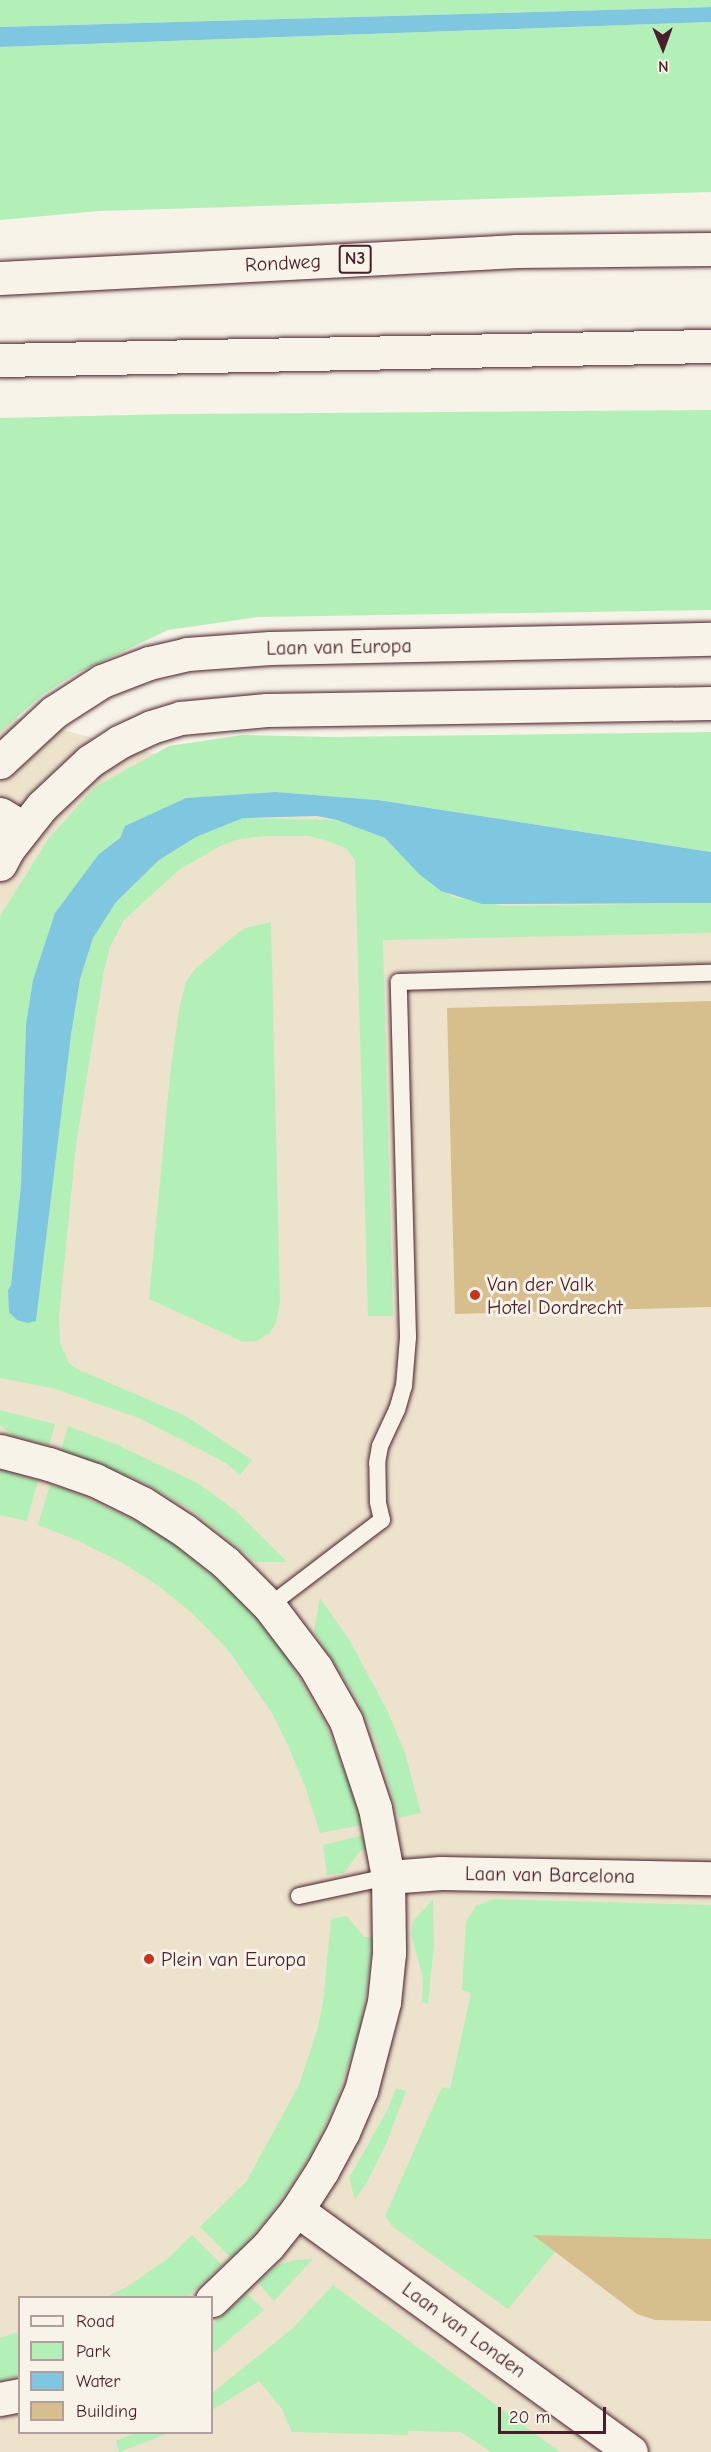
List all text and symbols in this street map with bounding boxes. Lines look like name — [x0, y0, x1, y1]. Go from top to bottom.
north arrow — [633, 18, 693, 78]
text: N — [658, 57, 669, 75]
road number: N3 — [338, 244, 372, 274]
street label: Rondweg — [244, 249, 322, 277]
street label: Laan van Europa — [266, 634, 412, 660]
place label: Van der Valk Hotel Dordrecht — [487, 1272, 623, 1319]
marker: Van der Valk Hotel Dordrecht — [468, 1288, 482, 1302]
street label: Laan van Barcelona — [465, 1862, 635, 1888]
place label: Plein van Europa — [161, 1947, 306, 1971]
marker: Plein van Europa — [142, 1952, 156, 1966]
street label: Laan van Londen — [397, 2277, 531, 2383]
legend — [18, 2296, 213, 2434]
text: Road — [76, 2311, 115, 2332]
text: Park — [76, 2341, 110, 2362]
text: Water — [76, 2371, 120, 2392]
scale bar — [501, 2395, 609, 2433]
text: Building — [76, 2401, 138, 2422]
text: 20 m — [509, 2407, 550, 2428]

